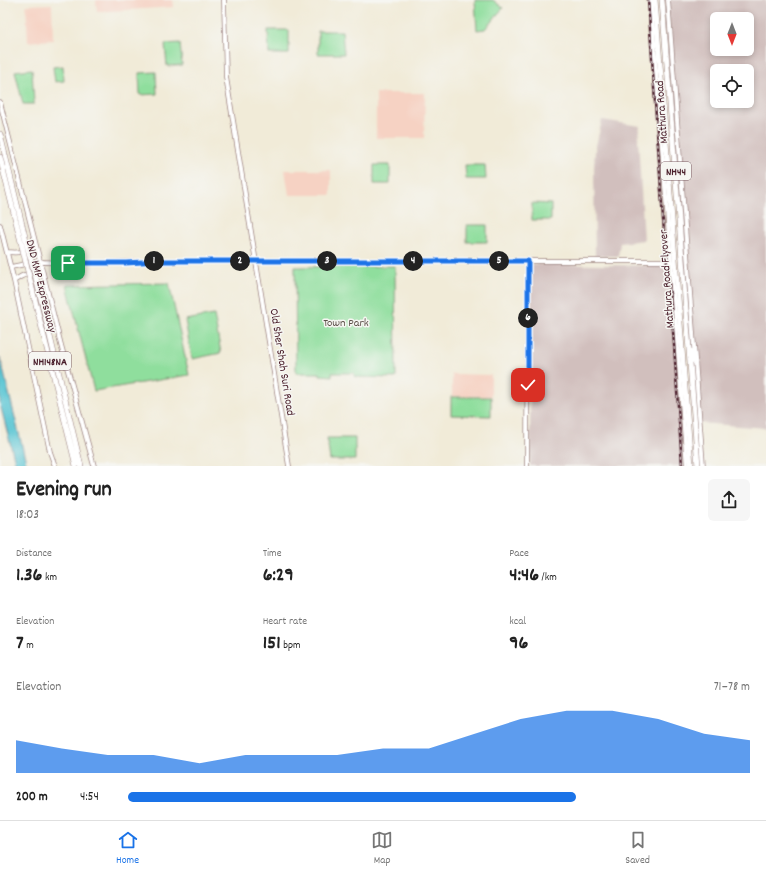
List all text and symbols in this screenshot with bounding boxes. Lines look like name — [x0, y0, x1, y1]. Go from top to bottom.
north arrow — [710, 12, 754, 56]
map controls — [710, 12, 754, 108]
button: locate — [710, 64, 754, 108]
street label: Mathura Road — [652, 80, 673, 144]
road number: NH44 — [661, 162, 691, 180]
street label: Mathura Road Flyover — [656, 228, 679, 329]
street label: DND KMP Expressway — [21, 238, 61, 336]
pin — [51, 246, 85, 280]
pin: 1 — [144, 251, 164, 271]
pin: 2 — [230, 251, 250, 271]
pin: 3 — [317, 251, 337, 271]
pin: 4 — [403, 251, 423, 271]
pin: 5 — [489, 251, 509, 271]
icon: arrive — [57, 252, 79, 274]
text: 1 — [153, 253, 155, 269]
text: 2 — [238, 253, 242, 269]
text: 3 — [325, 253, 329, 269]
text: 4 — [411, 253, 415, 269]
text: 5 — [496, 253, 502, 269]
street label: Old Sher Shah Suri Road — [265, 307, 298, 417]
pin: 6 — [518, 308, 538, 328]
text: 6 — [525, 310, 531, 326]
park label: Town Park — [323, 315, 369, 332]
road number: NH148NA — [29, 352, 71, 370]
pin — [511, 368, 545, 402]
icon: check — [517, 374, 539, 396]
text: Evening run — [16, 475, 112, 506]
button: share — [708, 479, 750, 521]
text: 18:03 — [16, 506, 39, 525]
text: Distance — [16, 546, 52, 562]
text: Time — [263, 546, 281, 562]
text: Pace — [509, 546, 529, 562]
text: 1.36 — [16, 562, 42, 590]
text: 6:29 — [263, 562, 294, 590]
text: 4:46 — [509, 562, 539, 590]
text: km — [42, 570, 57, 586]
text: /km — [539, 570, 557, 586]
text: Elevation — [16, 614, 54, 630]
text: Heart rate — [263, 614, 307, 630]
text: kcal — [509, 614, 526, 630]
text: 7 — [16, 630, 24, 658]
text: 151 — [263, 630, 281, 658]
text: 96 — [509, 630, 528, 658]
text: m — [24, 638, 34, 654]
text: bpm — [281, 638, 301, 654]
text: Elevation — [16, 678, 61, 697]
text: 71–78 m — [714, 678, 750, 697]
text: 200 m — [16, 788, 48, 807]
text: 4:54 — [80, 788, 99, 807]
tab: Home — [116, 829, 139, 869]
tab: Map — [371, 829, 393, 869]
tab: Saved — [625, 829, 650, 869]

